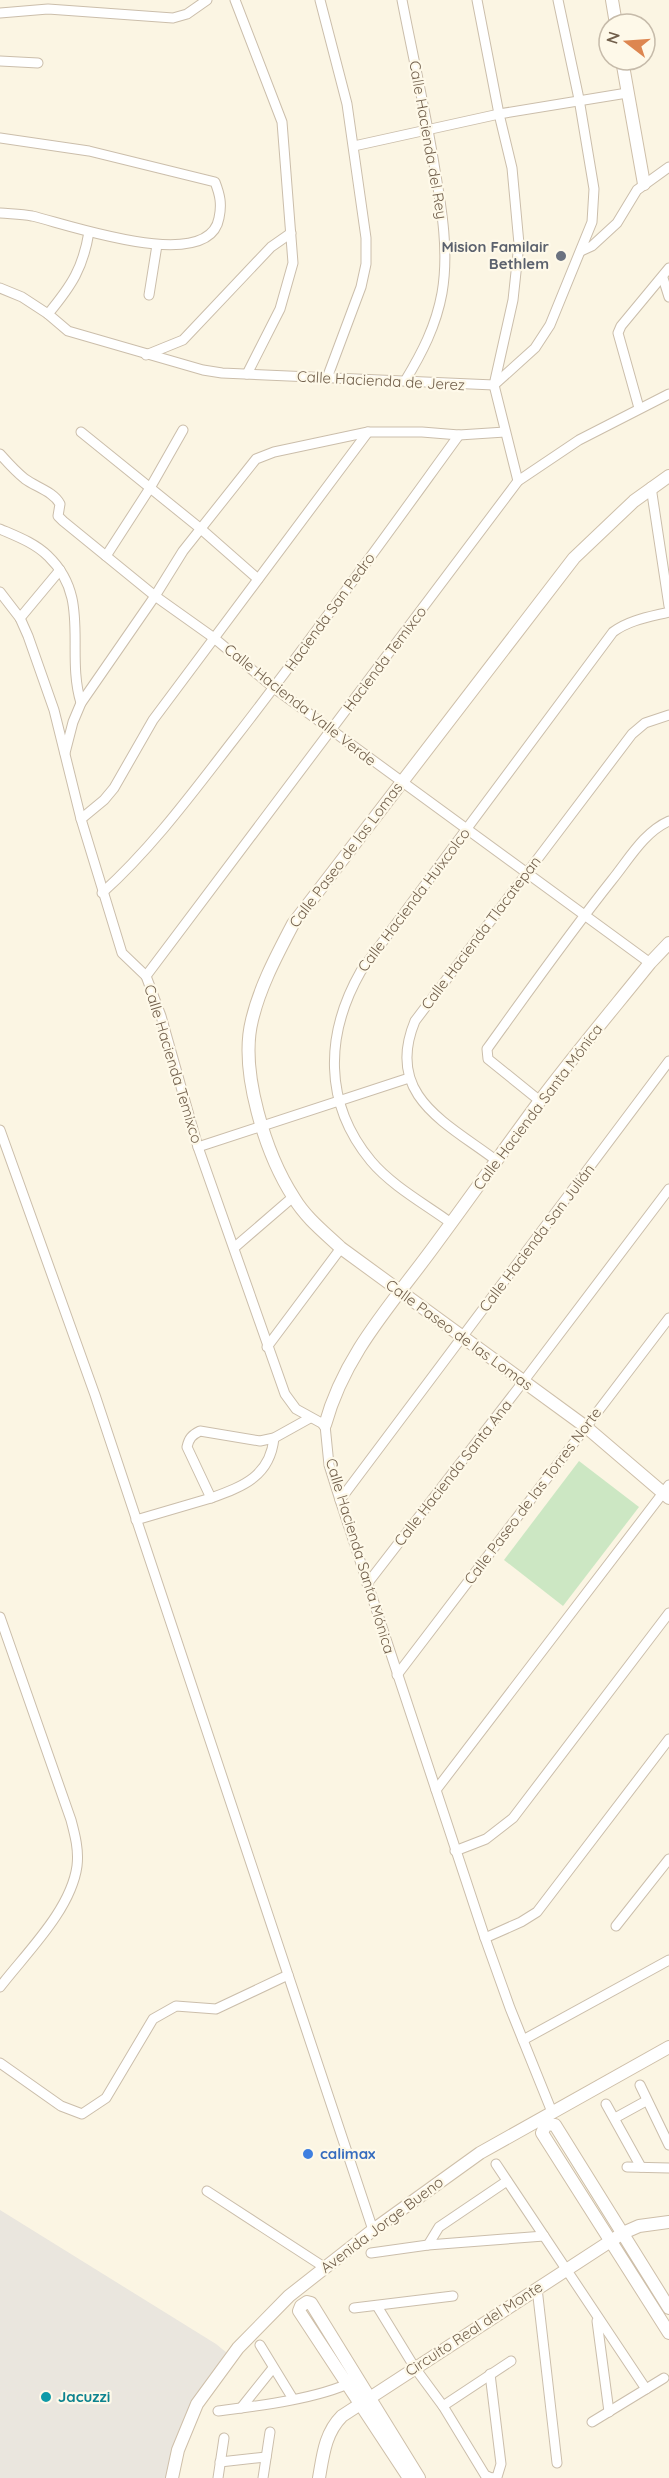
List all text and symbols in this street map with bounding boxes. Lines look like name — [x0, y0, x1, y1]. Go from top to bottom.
north arrow — [597, 12, 657, 72]
text: N — [601, 29, 624, 46]
street label: Calle Hacienda del Rey — [405, 59, 452, 221]
place label: Mision Familair Bethlem — [441, 237, 549, 273]
marker: Mision Familair Bethlem — [554, 249, 568, 263]
street label: Calle Hacienda de Jerez — [296, 367, 466, 394]
street label: Hacienda San Pedro — [280, 549, 379, 675]
street label: Hacienda Temixco — [339, 602, 430, 715]
street label: Calle Hacienda Valle Verde — [220, 639, 380, 770]
street label: Calle Paseo de las Lomas — [285, 778, 406, 931]
street label: Calle Hacienda Huixcolco — [353, 824, 474, 975]
street label: Calle Hacienda Tlacatepan — [417, 852, 545, 1013]
street label: Calle Hacienda Temixco — [140, 982, 207, 1146]
street label: Calle Hacienda Santa Mónica — [469, 1020, 606, 1194]
street label: Calle Hacienda San Julián — [475, 1160, 598, 1315]
street label: Calle Paseo de las Lomas — [382, 1275, 536, 1394]
street label: Calle Hacienda Santa Ana — [390, 1396, 516, 1550]
street label: Calle Paseo de las Torres Norte — [460, 1404, 605, 1588]
street label: Calle Hacienda Santa Mónica — [322, 1456, 399, 1656]
place label: calimax — [320, 2144, 376, 2163]
marker: calimax — [301, 2147, 315, 2161]
street label: Avenida Jorge Bueno — [316, 2172, 447, 2277]
street label: Circuito Real del Monte — [401, 2277, 546, 2380]
place label: Jacuzzi — [58, 2387, 110, 2406]
marker: Jacuzzi — [39, 2390, 53, 2404]

